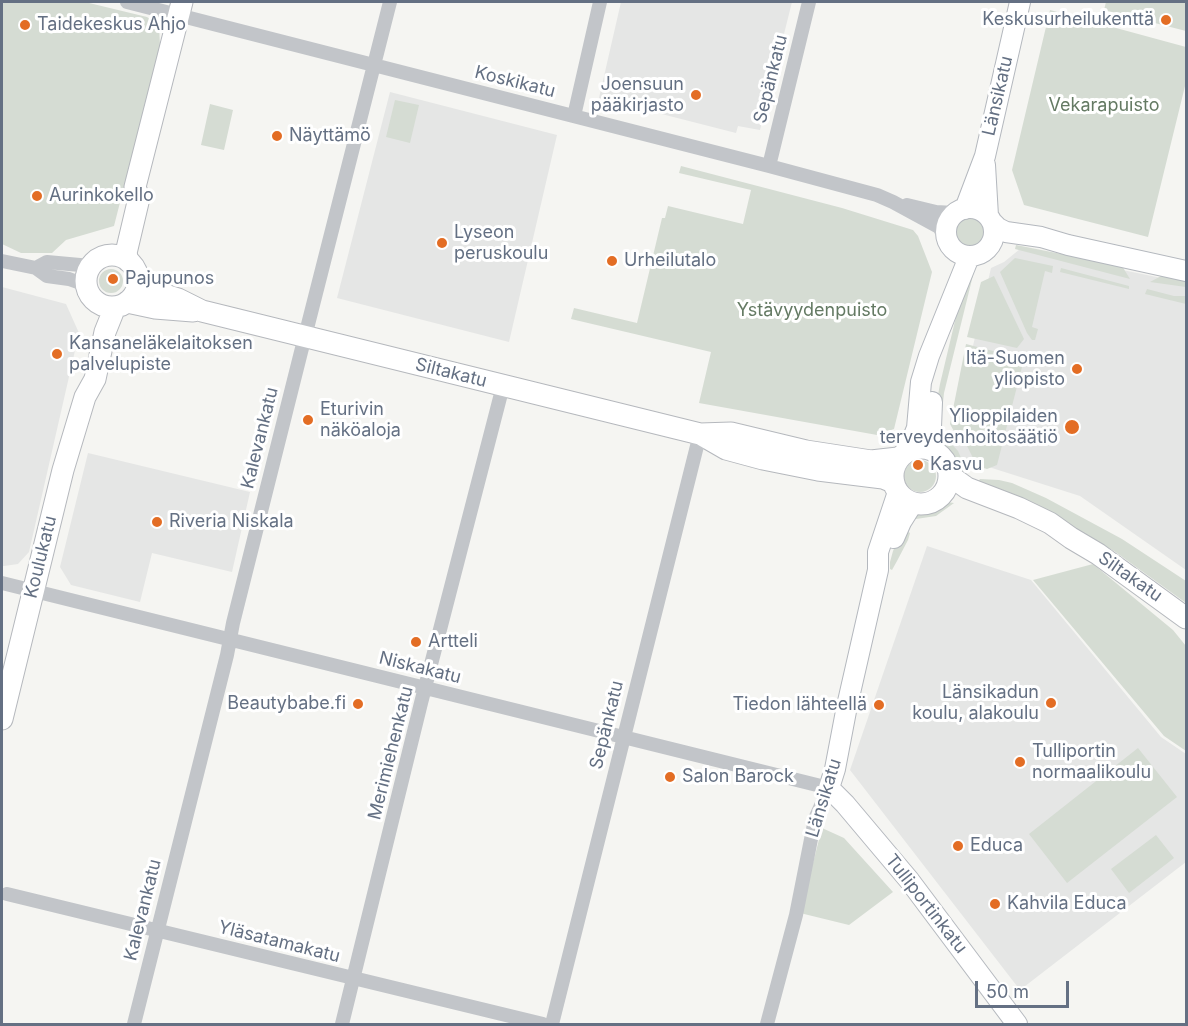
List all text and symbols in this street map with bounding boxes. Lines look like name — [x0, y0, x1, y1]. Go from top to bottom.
place label: Keskusurheilukenttä — [982, 9, 1154, 31]
marker: Keskusurheilukenttä — [1159, 13, 1173, 27]
place label: Taidekeskus Ahjo — [37, 14, 186, 36]
marker: Taidekeskus Ahjo — [18, 18, 32, 32]
street label: Sepänkatu — [750, 32, 792, 126]
street label: Länsikatu — [978, 54, 1018, 138]
street label: Koskikatu — [472, 62, 558, 102]
place label: Joensuun pääkirjasto — [591, 74, 684, 116]
marker: Joensuun pääkirjasto — [689, 88, 703, 102]
park label: Vekarapuisto — [1049, 95, 1159, 117]
place label: Näyttämö — [289, 125, 371, 147]
marker: Näyttämö — [270, 129, 284, 143]
place label: Aurinkokello — [49, 185, 154, 207]
marker: Aurinkokello — [30, 189, 44, 203]
place label: Lyseon peruskoulu — [454, 222, 548, 264]
marker: Lyseon peruskoulu — [435, 236, 449, 250]
place label: Urheilutalo — [624, 250, 716, 272]
marker: Urheilutalo — [605, 254, 619, 268]
place label: Pajupunos — [125, 268, 214, 290]
marker: Pajupunos — [106, 272, 120, 286]
park label: Ystävyydenpuisto — [737, 300, 887, 322]
place label: Kansaneläkelaitoksen palvelupiste — [69, 333, 253, 376]
marker: Kansaneläkelaitoksen palvelupiste — [50, 347, 64, 361]
place label: Itä-Suomen yliopisto — [966, 348, 1065, 391]
street label: Siltakatu — [413, 354, 489, 392]
marker: Itä-Suomen yliopisto — [1070, 362, 1084, 376]
street label: Kalevankatu — [237, 385, 283, 491]
place label: Eturivin näköaloja — [320, 399, 401, 442]
place label: Ylioppilaiden terveydenhoitosäätiö — [880, 406, 1058, 448]
marker: Eturivin näköaloja — [301, 413, 315, 427]
marker: Ylioppilaiden terveydenhoitosäätiö — [1063, 418, 1081, 436]
place label: Kasvu — [930, 454, 982, 476]
marker: Kasvu — [911, 458, 925, 472]
place label: Riveria Niskala — [169, 511, 294, 533]
street label: Koulukatu — [20, 513, 62, 601]
marker: Riveria Niskala — [150, 515, 164, 529]
street label: Siltakatu — [1094, 547, 1166, 607]
place label: Artteli — [428, 631, 478, 653]
marker: Artteli — [409, 635, 423, 649]
street label: Niskakatu — [377, 647, 463, 689]
street label: Sepänkatu — [586, 678, 628, 772]
place label: Länsikadun koulu, alakoulu — [912, 682, 1039, 724]
street label: Merimiehenkatu — [364, 684, 418, 822]
place label: Beautybabe.fi — [227, 693, 346, 715]
place label: Tiedon lähteellä — [732, 694, 867, 716]
marker: Länsikadun koulu, alakoulu — [1044, 696, 1058, 710]
marker: Beautybabe.fi — [351, 697, 365, 711]
marker: Tiedon lähteellä — [872, 698, 886, 712]
place label: Tulliportin normaalikoulu — [1032, 741, 1151, 783]
marker: Tulliportin normaalikoulu — [1013, 755, 1027, 769]
street label: Länsikatu — [802, 756, 846, 840]
place label: Salon Barock — [682, 766, 794, 788]
marker: Salon Barock — [663, 770, 677, 784]
place label: Educa — [970, 835, 1023, 857]
marker: Educa — [951, 839, 965, 853]
street label: Tulliportinkatu — [880, 850, 972, 958]
street label: Kalevankatu — [120, 857, 166, 963]
place label: Kahvila Educa — [1007, 893, 1127, 915]
marker: Kahvila Educa — [988, 897, 1002, 911]
street label: Yläsatamakatu — [216, 916, 342, 968]
scale bar — [978, 969, 1072, 1007]
text: 50 m — [986, 981, 1029, 1002]

